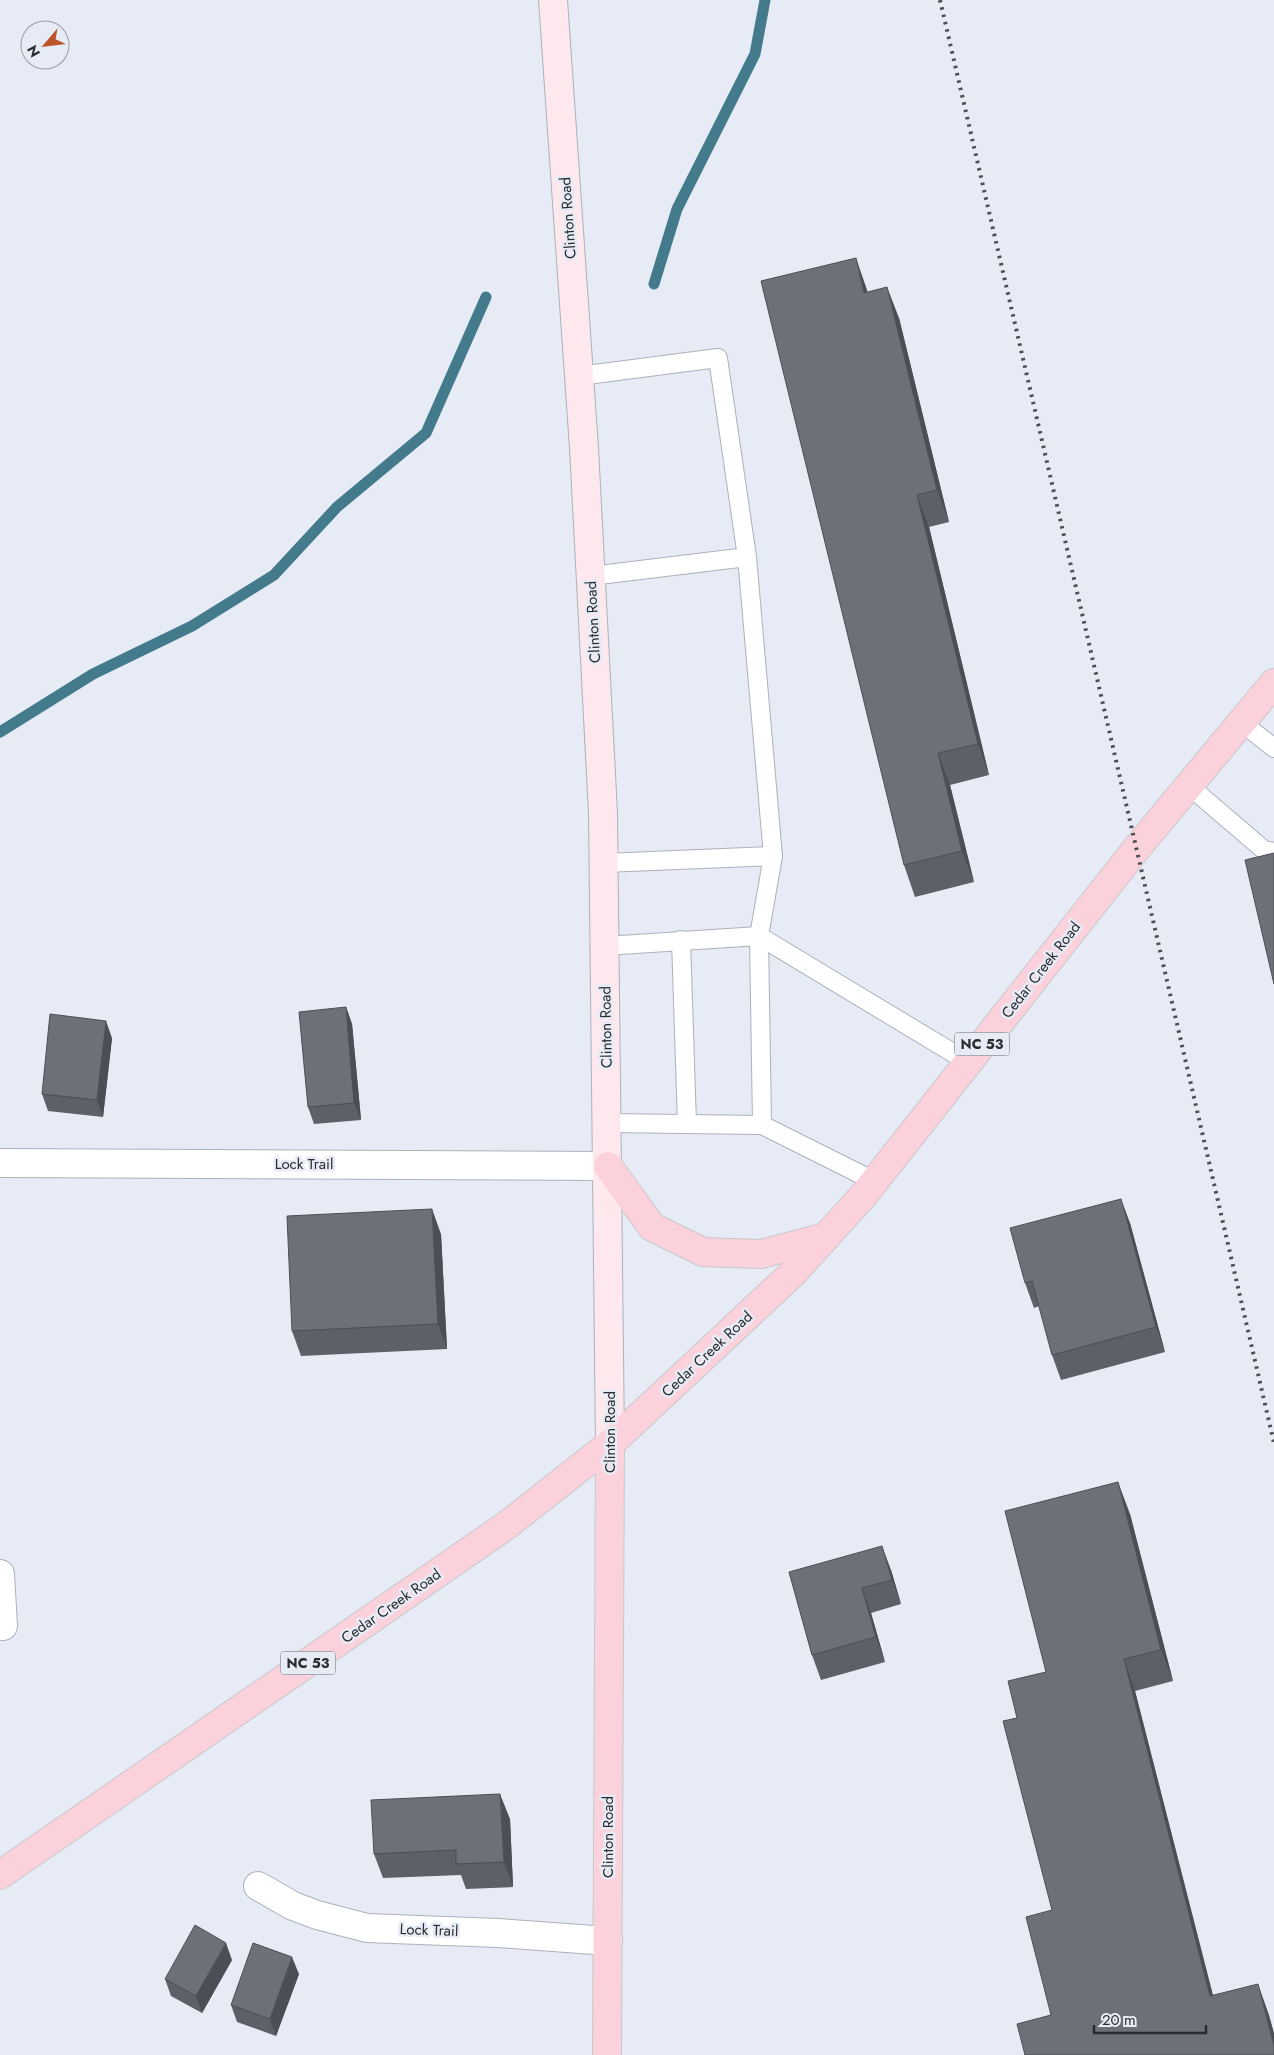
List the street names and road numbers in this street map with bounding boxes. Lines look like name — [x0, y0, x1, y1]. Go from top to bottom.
street label: Clinton Road — [554, 176, 582, 260]
street label: Clinton Road — [580, 580, 606, 664]
street label: Cedar Creek Road — [996, 917, 1086, 1023]
street label: Clinton Road — [594, 986, 618, 1068]
road number: NC 53 — [954, 1032, 1010, 1056]
street label: Lock Trail — [275, 1153, 333, 1175]
street label: Cedar Creek Road — [657, 1306, 757, 1402]
street label: Clinton Road — [599, 1391, 621, 1473]
street label: Cedar Creek Road — [337, 1563, 445, 1649]
road number: NC 53 — [280, 1652, 336, 1675]
street label: Clinton Road — [597, 1796, 619, 1878]
street label: Lock Trail — [399, 1918, 459, 1942]

